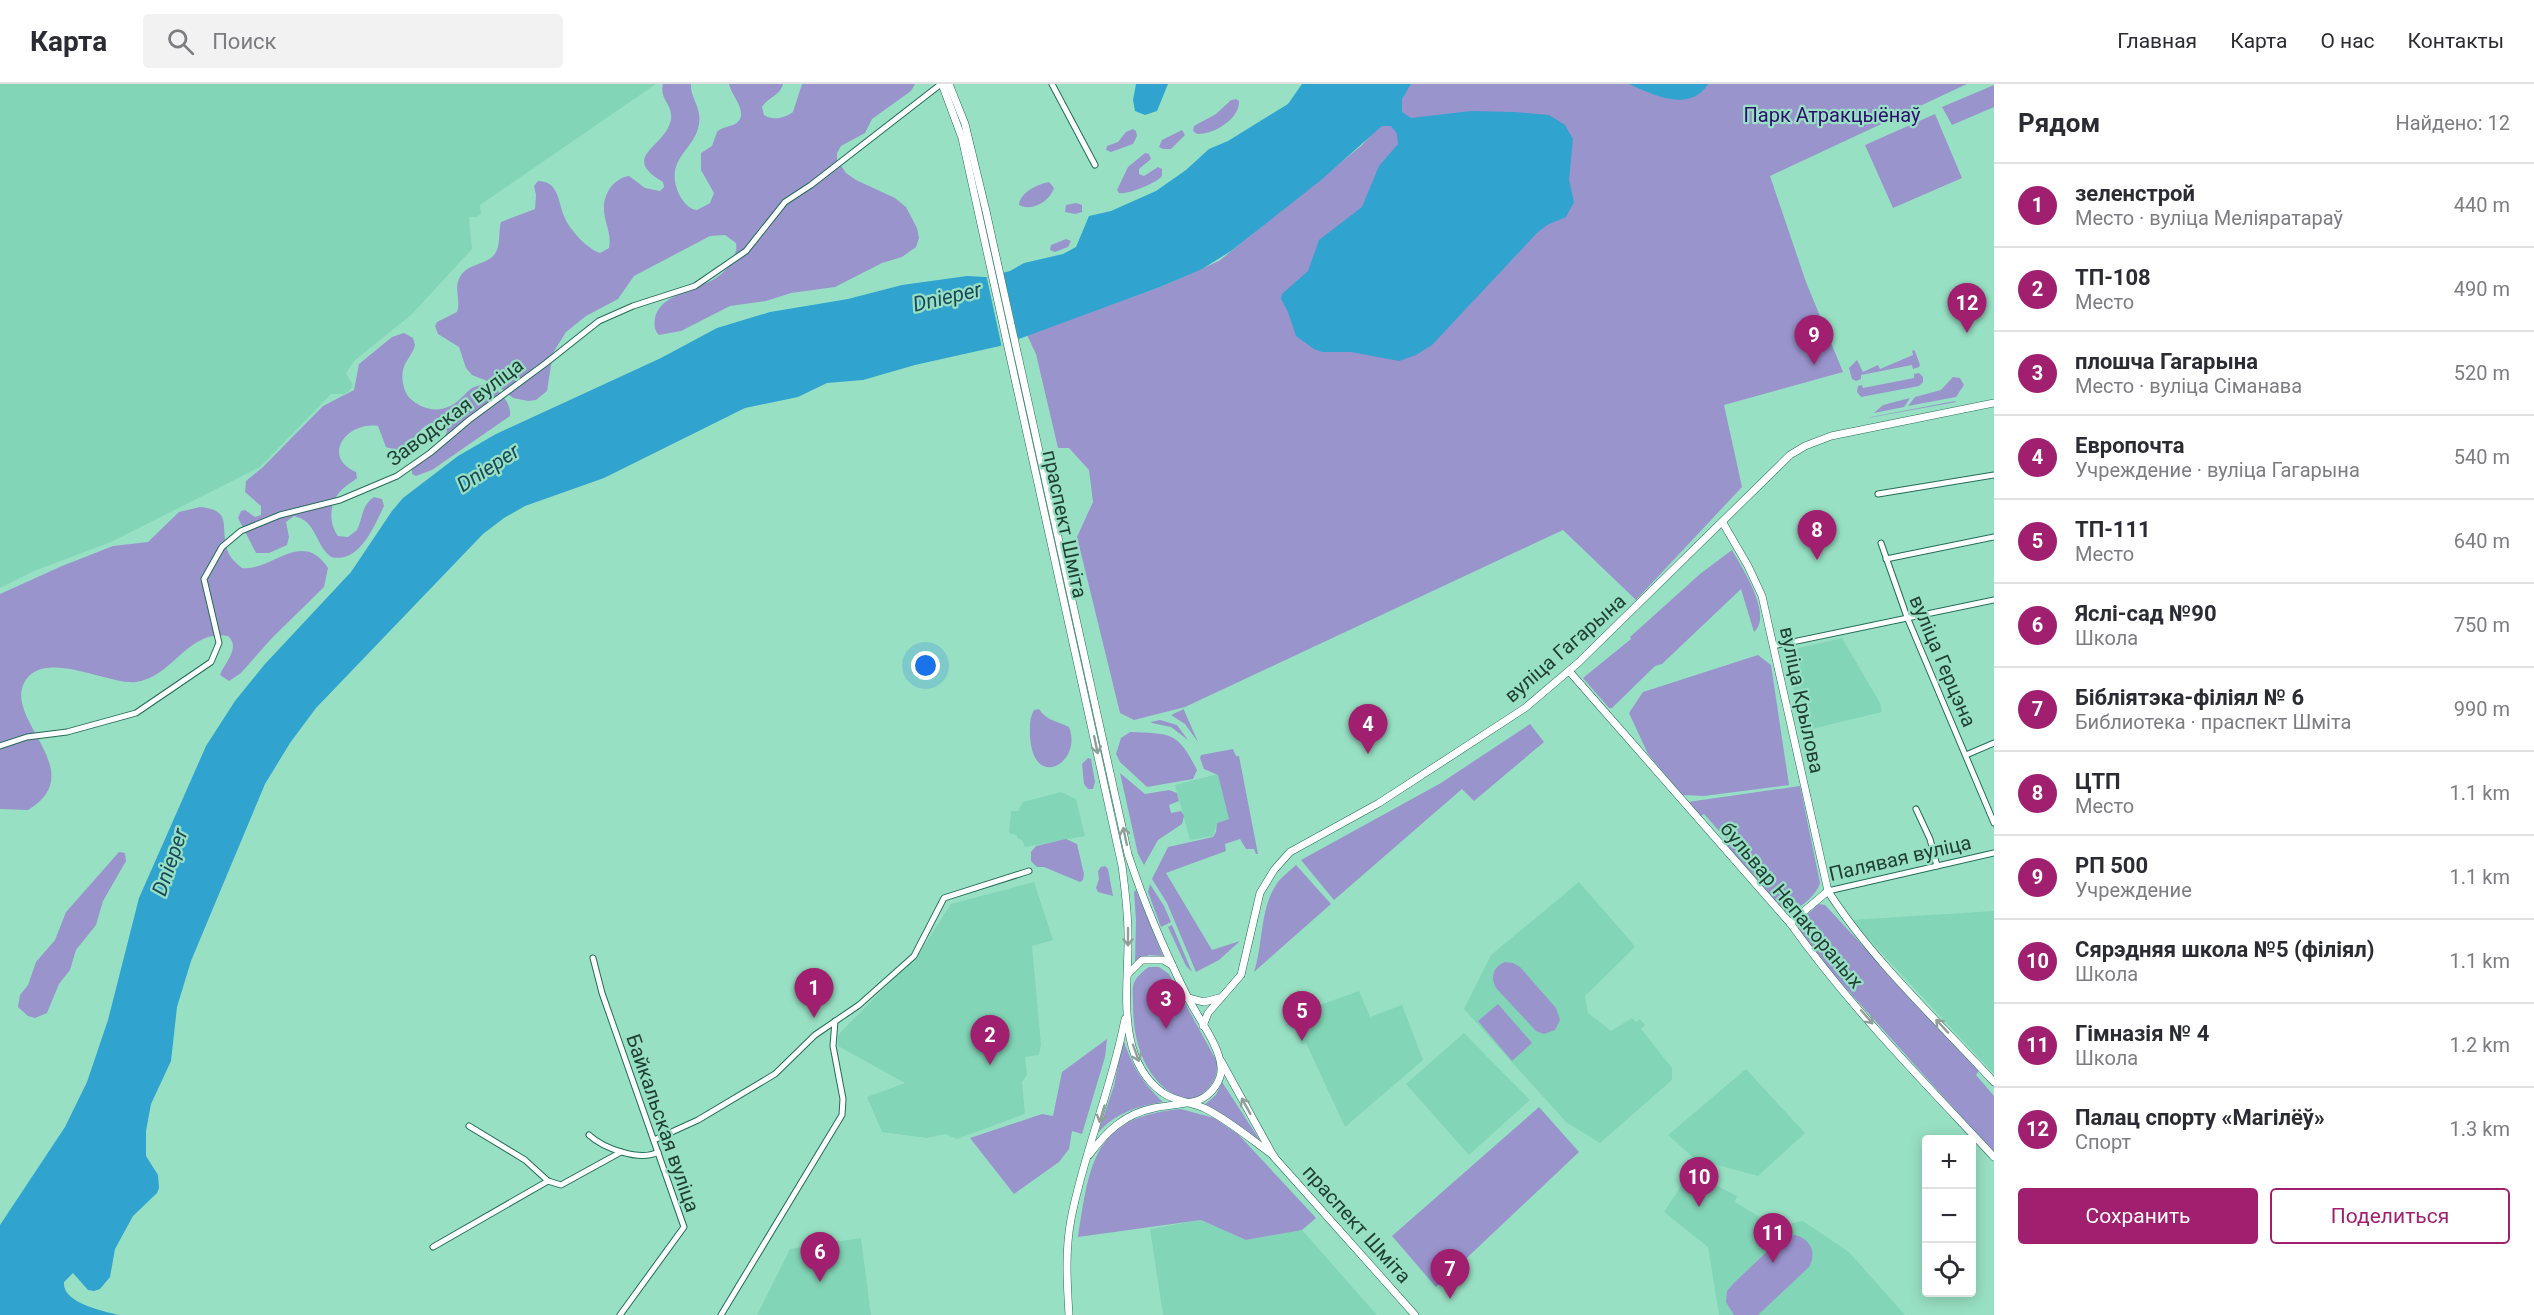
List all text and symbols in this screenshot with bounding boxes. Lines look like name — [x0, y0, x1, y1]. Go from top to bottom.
search box — [143, 14, 563, 68]
text: Карта — [30, 25, 107, 58]
icon: search — [164, 25, 197, 58]
text: Поиск — [212, 29, 277, 54]
text: Главная — [2117, 29, 2197, 53]
text: Карта — [2230, 29, 2287, 53]
text: О нас — [2320, 29, 2375, 53]
text: Контакты — [2408, 29, 2504, 53]
park label: Парк Атракцыёнаў — [1744, 103, 1921, 127]
text: Рядом — [2018, 108, 2100, 138]
text: Найдено: 12 — [2395, 111, 2510, 135]
text: зеленстрой — [2075, 181, 2195, 206]
text: 1 — [2032, 193, 2043, 217]
text: 440 m — [2454, 193, 2510, 217]
text: Место · вуліца Меліяратараў — [2075, 206, 2343, 230]
text: ТП-108 — [2075, 265, 2151, 290]
water label: Dnieper — [910, 277, 985, 317]
text: 2 — [2032, 277, 2043, 301]
text: 490 m — [2454, 277, 2510, 301]
pin: 12 — [1948, 284, 1986, 333]
text: Место — [2075, 290, 2134, 314]
pin: 9 — [1794, 316, 1834, 365]
text: плошча Гагарына — [2075, 349, 2258, 374]
street label: Заводская вуліца — [382, 353, 528, 471]
text: 3 — [2032, 361, 2043, 385]
text: 520 m — [2454, 361, 2510, 385]
text: Место · вуліца Сіманава — [2075, 374, 2302, 398]
text: Европочта — [2075, 433, 2184, 458]
water label: Dnieper — [452, 438, 525, 497]
text: 4 — [2032, 445, 2043, 469]
text: 540 m — [2454, 445, 2510, 469]
street label: праспект Шміта — [1038, 448, 1092, 600]
text: Учреждение · вуліца Гагарына — [2075, 458, 2360, 482]
pin: 8 — [1798, 510, 1836, 560]
text: ТП-111 — [2075, 517, 2151, 542]
text: 5 — [2032, 529, 2043, 553]
text: 640 m — [2454, 529, 2510, 553]
text: Место — [2075, 542, 2134, 566]
street label: вуліца Гагарына — [1499, 589, 1631, 707]
street label: вуліца Герцэна — [1904, 592, 1982, 730]
text: Яслі-сад №90 — [2075, 601, 2217, 626]
text: 6 — [2032, 613, 2043, 637]
text: 750 m — [2454, 613, 2510, 637]
street label: вуліца Крылова — [1775, 625, 1829, 775]
text: Школа — [2075, 626, 2138, 650]
your location — [911, 651, 940, 680]
text: Бібліятэка-філіял № 6 — [2075, 685, 2304, 710]
text: 7 — [2032, 697, 2043, 721]
text: 990 m — [2454, 697, 2510, 721]
pin: 4 — [1348, 704, 1388, 754]
text: Библиотека · праспект Шміта — [2075, 710, 2351, 734]
one-way arrow — [1091, 735, 1102, 754]
text: ЦТП — [2075, 769, 2121, 794]
text: 8 — [2032, 781, 2043, 805]
text: 1.1 km — [2450, 781, 2510, 805]
text: Место — [2075, 794, 2134, 818]
street label: бульвар Непакораных — [1715, 817, 1869, 993]
water label: Dnieper — [147, 824, 193, 899]
one-way arrow — [1119, 827, 1130, 847]
street label: Палявая вуліца — [1826, 830, 1974, 886]
text: РП 500 — [2075, 853, 2148, 878]
text: 9 — [2032, 865, 2043, 889]
text: 1.1 km — [2450, 865, 2510, 889]
text: Учреждение — [2075, 878, 2192, 902]
one-way arrow — [1122, 926, 1134, 946]
text: Сярэдняя школа №5 (філіял) — [2075, 937, 2374, 962]
text: 10 — [2026, 949, 2049, 973]
text: 1.1 km — [2450, 949, 2510, 973]
text: Школа — [2075, 962, 2138, 986]
pin: 1 — [794, 968, 834, 1018]
pin: 3 — [1146, 980, 1186, 1029]
pin: 5 — [1282, 992, 1322, 1041]
one-way arrow — [1860, 1009, 1874, 1024]
pin: 2 — [970, 1016, 1010, 1065]
one-way arrow — [1935, 1019, 1950, 1034]
text: Гімназія № 4 — [2075, 1021, 2209, 1046]
street label: Байкальская вуліца — [621, 1031, 705, 1215]
text: 11 — [2026, 1033, 2049, 1057]
text: 1.2 km — [2450, 1033, 2510, 1057]
one-way arrow — [1132, 1043, 1143, 1062]
text: Школа — [2075, 1046, 2138, 1070]
one-way arrow — [1240, 1098, 1252, 1115]
one-way arrow — [1096, 1104, 1107, 1123]
text: Палац спорту «Магілёў» — [2075, 1105, 2325, 1130]
text: 12 — [2026, 1117, 2049, 1141]
text: 1.3 km — [2450, 1117, 2510, 1141]
text: Спорт — [2075, 1130, 2131, 1154]
map controls — [1922, 1135, 1976, 1297]
button: + — [1922, 1135, 1976, 1189]
pin: 10 — [1680, 1158, 1718, 1207]
street label: праспект Шміта — [1298, 1160, 1416, 1288]
button: Сохранить — [2018, 1188, 2258, 1244]
button: Поделиться — [2270, 1188, 2510, 1244]
button: − — [1922, 1189, 1976, 1243]
pin: 11 — [1754, 1214, 1792, 1263]
pin: 6 — [800, 1232, 840, 1282]
button: locate — [1922, 1243, 1976, 1297]
pin: 7 — [1430, 1250, 1470, 1299]

